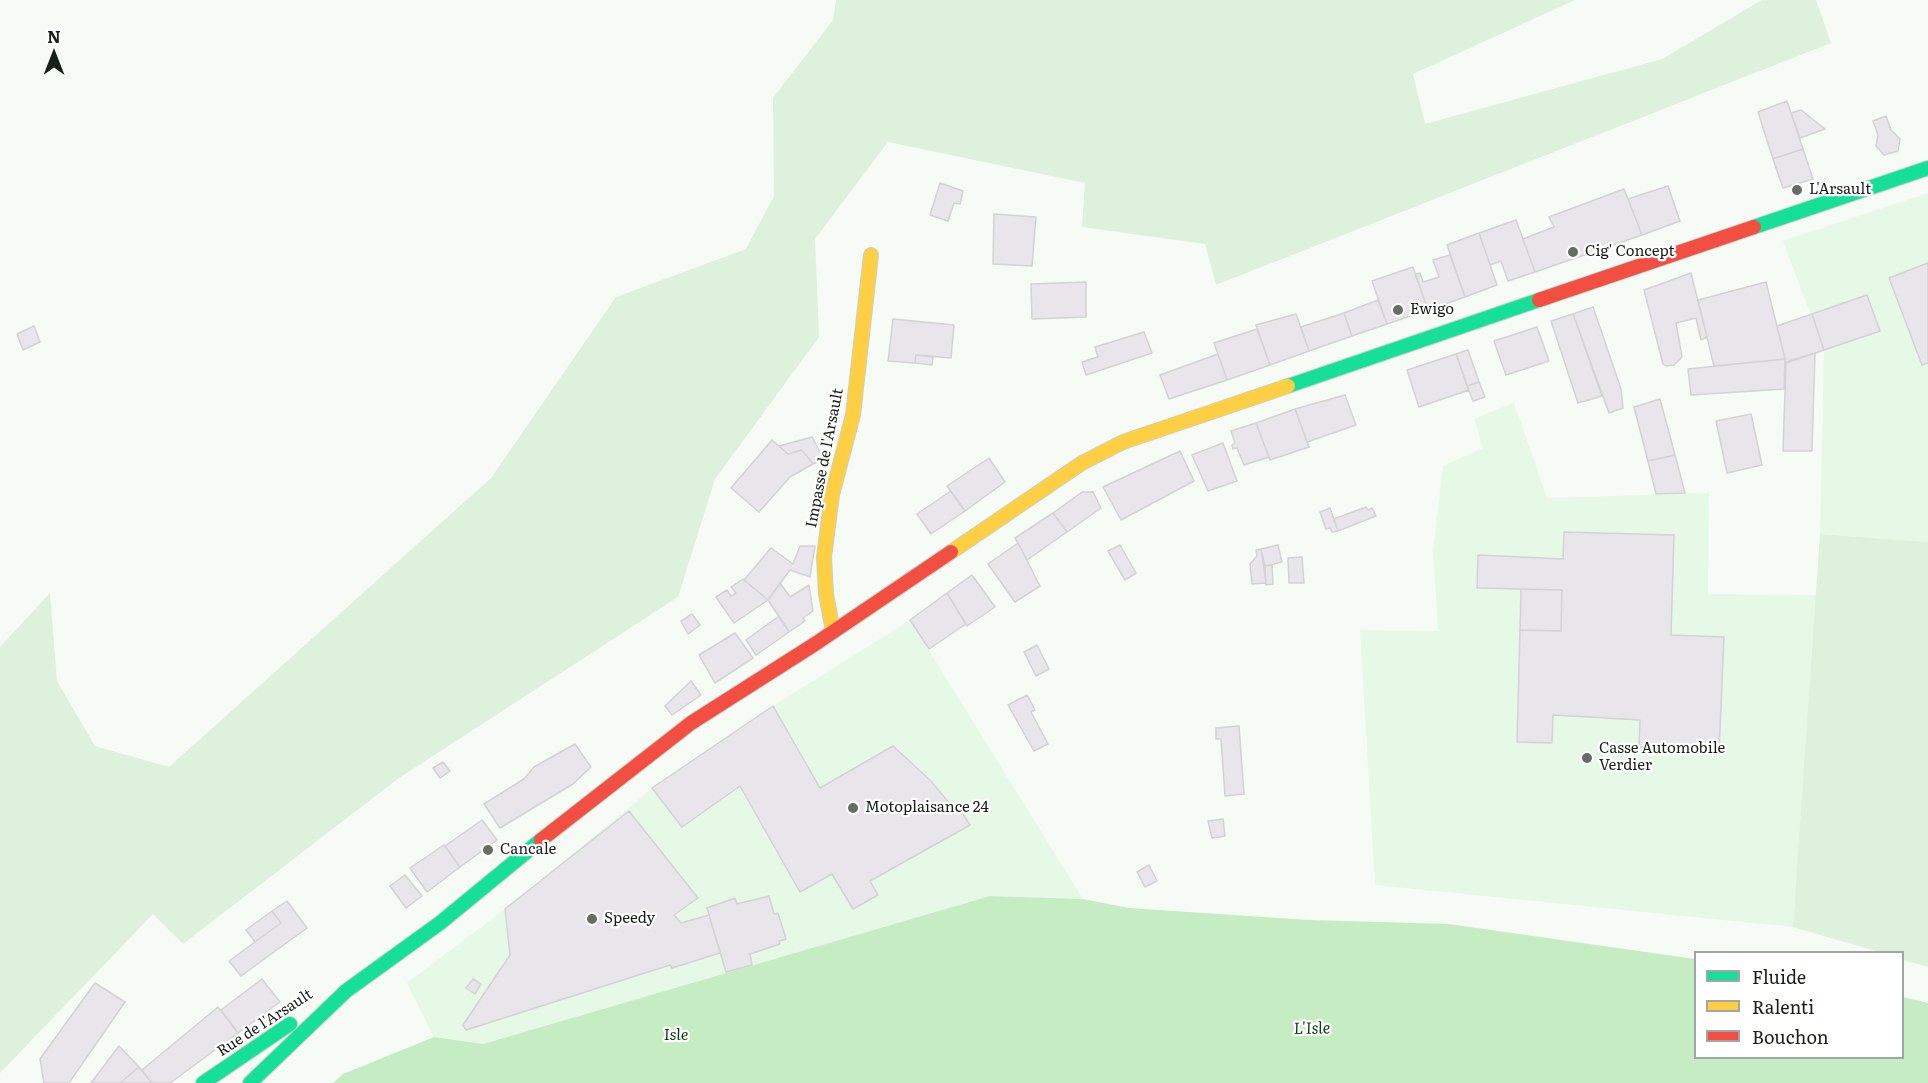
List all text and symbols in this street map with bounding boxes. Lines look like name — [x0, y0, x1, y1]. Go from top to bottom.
north arrow — [24, 24, 84, 84]
text: N — [47, 24, 61, 48]
place label: L'Arsault — [1809, 181, 1871, 199]
marker: L'Arsault — [1790, 183, 1804, 197]
place label: Cig' Concept — [1585, 243, 1674, 261]
marker: Cig' Concept — [1566, 245, 1580, 259]
place label: Ewigo — [1410, 301, 1454, 319]
marker: Ewigo — [1391, 303, 1405, 317]
street label: Impasse de l'Arsault — [803, 387, 847, 529]
place label: Casse Automobile Verdier — [1599, 740, 1725, 775]
marker: Casse Automobile Verdier — [1580, 751, 1594, 765]
place label: Motoplaisance 24 — [865, 799, 989, 817]
marker: Motoplaisance 24 — [846, 801, 860, 815]
place label: Cancale — [500, 841, 556, 859]
marker: Cancale — [481, 843, 495, 857]
place label: Speedy — [604, 910, 655, 928]
marker: Speedy — [585, 912, 599, 926]
legend — [1694, 951, 1904, 1059]
text: Fluide — [1752, 963, 1806, 990]
street label: Rue de l'Arsault — [214, 985, 316, 1061]
text: Ralenti — [1752, 993, 1814, 1020]
water label: L'Isle — [1294, 1019, 1330, 1039]
text: Bouchon — [1752, 1023, 1829, 1050]
water label: Isle — [664, 1025, 688, 1045]

